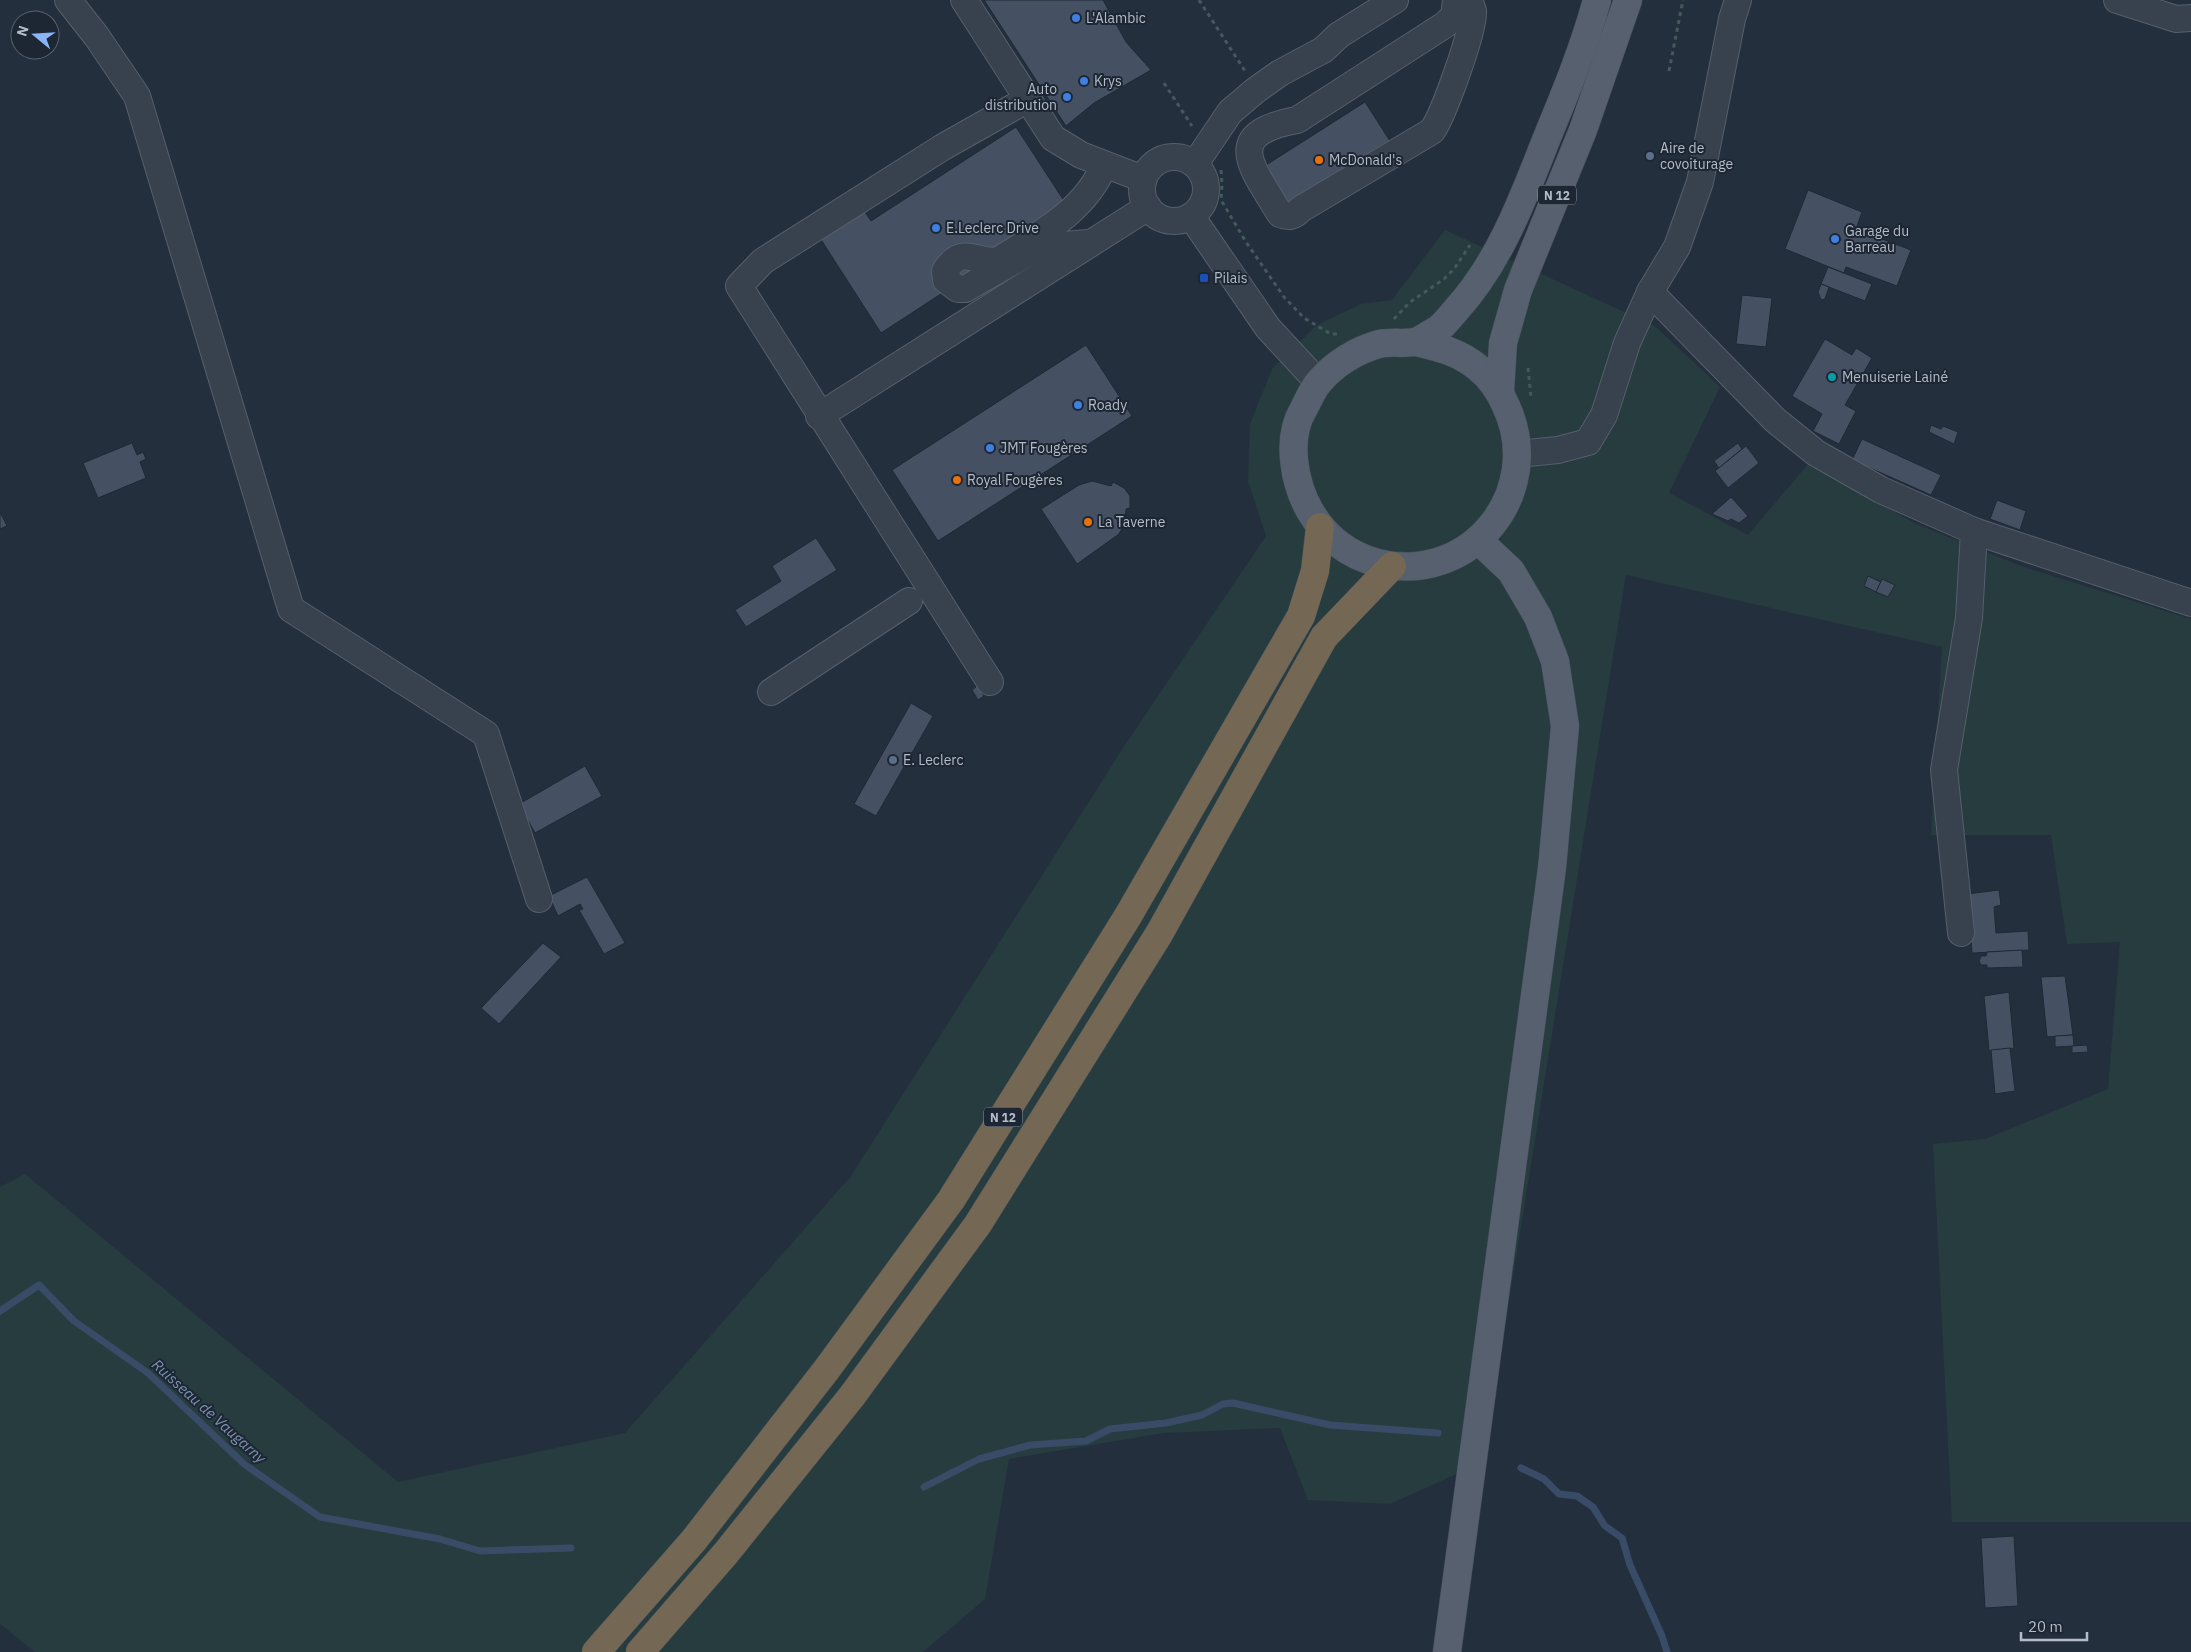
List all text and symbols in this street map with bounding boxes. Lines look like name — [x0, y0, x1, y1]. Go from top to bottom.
place label: L'Alambic — [1086, 9, 1146, 27]
north arrow — [10, 10, 60, 60]
marker: L'Alambic — [1070, 12, 1082, 24]
text: N — [13, 23, 33, 39]
place label: Krys — [1094, 72, 1122, 90]
marker: Krys — [1078, 75, 1090, 87]
place label: Auto distribution — [985, 80, 1057, 114]
marker: Auto distribution — [1061, 91, 1073, 103]
place label: Aire de covoiturage — [1660, 139, 1734, 173]
marker: Aire de covoiturage — [1644, 150, 1656, 162]
place label: McDonald's — [1329, 151, 1402, 169]
marker: McDonald's — [1313, 154, 1325, 166]
road number: N 12 — [1538, 186, 1576, 204]
place label: E.Leclerc Drive — [946, 219, 1039, 237]
marker: E.Leclerc Drive — [930, 222, 942, 234]
place label: Garage du Barreau — [1845, 222, 1909, 256]
marker: Garage du Barreau — [1829, 233, 1841, 245]
place label: Pilais — [1214, 269, 1248, 287]
marker: Pilais — [1198, 272, 1210, 284]
place label: Menuiserie Lainé — [1842, 368, 1949, 386]
marker: Menuiserie Lainé — [1826, 371, 1838, 383]
place label: Roady — [1088, 396, 1127, 414]
marker: Roady — [1072, 399, 1084, 411]
place label: JMT Fougères — [1000, 439, 1088, 457]
marker: JMT Fougères — [984, 442, 996, 454]
place label: Royal Fougères — [967, 471, 1063, 489]
marker: Royal Fougères — [951, 474, 963, 486]
place label: La Taverne — [1098, 513, 1166, 531]
marker: La Taverne — [1082, 516, 1094, 528]
place label: E. Leclerc — [903, 751, 963, 769]
marker: E. Leclerc — [887, 754, 899, 766]
road number: N 12 — [984, 1108, 1022, 1126]
water label: Ruisseau de Vaugarny — [148, 1355, 270, 1468]
scale bar — [2021, 1610, 2087, 1642]
text: 20 m — [2028, 1617, 2063, 1636]

